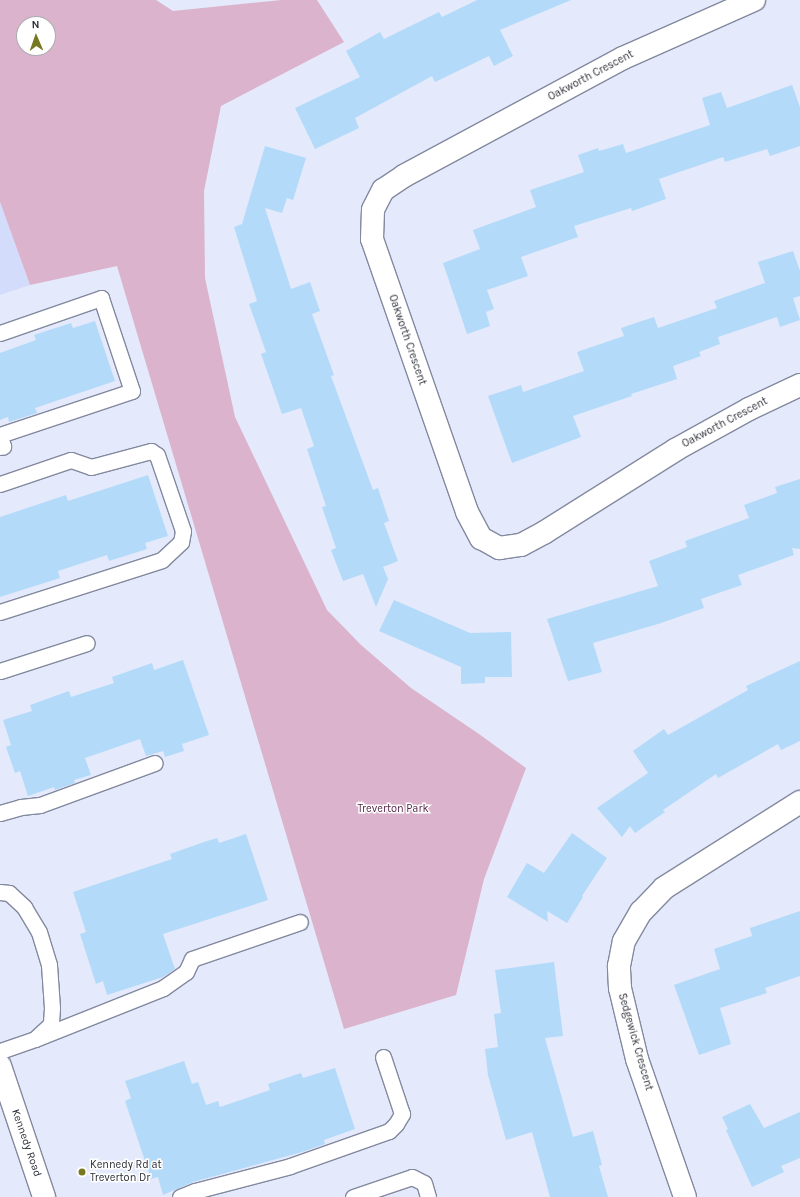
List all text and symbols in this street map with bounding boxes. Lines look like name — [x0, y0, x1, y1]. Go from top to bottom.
north arrow — [16, 16, 56, 56]
text: N — [31, 18, 40, 31]
street label: Oakworth Crescent — [546, 48, 636, 104]
street label: Oakworth Crescent — [385, 293, 429, 387]
street label: Oakworth Crescent — [680, 395, 770, 451]
park label: Treverton Park — [357, 802, 429, 816]
street label: Sedgewick Crescent — [615, 992, 655, 1092]
street label: Kennedy Road — [8, 1107, 44, 1179]
place label: Kennedy Rd at Treverton Dr — [90, 1159, 162, 1185]
marker: Kennedy Rd at Treverton Dr — [77, 1167, 87, 1177]

